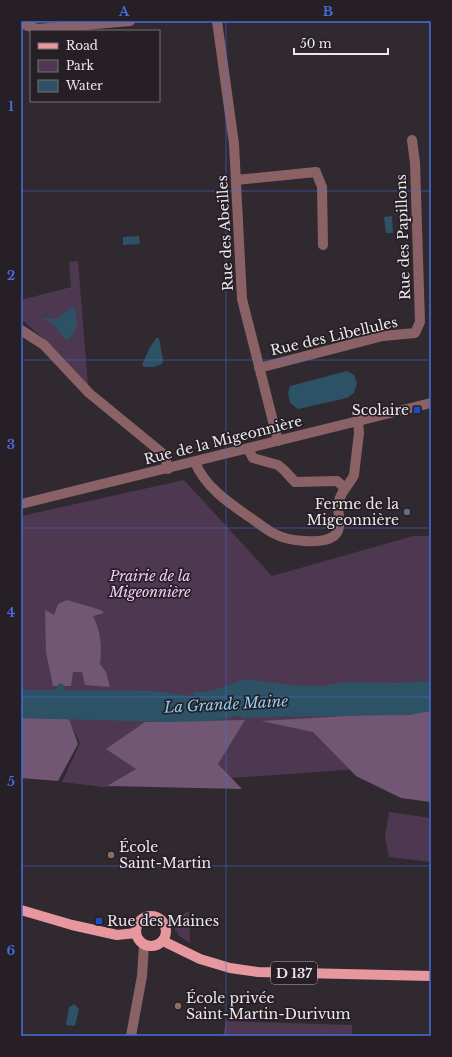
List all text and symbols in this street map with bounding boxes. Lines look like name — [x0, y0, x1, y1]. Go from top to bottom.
text: A — [118, 3, 130, 20]
text: B — [323, 3, 333, 20]
legend — [30, 30, 160, 102]
scale bar — [294, 30, 388, 56]
text: 50 m — [300, 36, 332, 51]
text: Road — [66, 38, 98, 53]
text: Park — [66, 58, 94, 73]
text: Water — [65, 78, 103, 93]
text: 1 — [8, 98, 14, 115]
street label: Rue des Papillons — [392, 174, 414, 300]
street label: Rue des Abeilles — [213, 175, 237, 291]
text: 2 — [7, 267, 15, 284]
street label: Rue des Libellules — [269, 313, 399, 359]
place label: Scolaire — [352, 401, 409, 419]
marker: Scolaire — [412, 405, 422, 415]
street label: Rue de la Migeonnière — [142, 412, 304, 468]
text: 3 — [7, 436, 15, 453]
place label: Ferme de la Migeonnière — [307, 495, 399, 529]
marker: Ferme de la Migeonnière — [402, 507, 412, 517]
park label: Prairie de la Migeonnière — [108, 567, 191, 601]
text: 4 — [7, 604, 16, 621]
water label: La Grande Maine — [163, 691, 289, 717]
text: 5 — [7, 773, 15, 790]
place label: École Saint-Martin — [119, 838, 212, 872]
marker: École Saint-Martin — [106, 850, 116, 860]
place label: Rue des Maines — [107, 912, 219, 930]
marker: Rue des Maines — [94, 916, 104, 926]
text: 6 — [7, 942, 16, 959]
road number: D 137 — [271, 962, 317, 984]
place label: École privée Saint-Martin-Durivum — [186, 989, 351, 1023]
marker: École privée Saint-Martin-Durivum — [173, 1001, 183, 1011]

